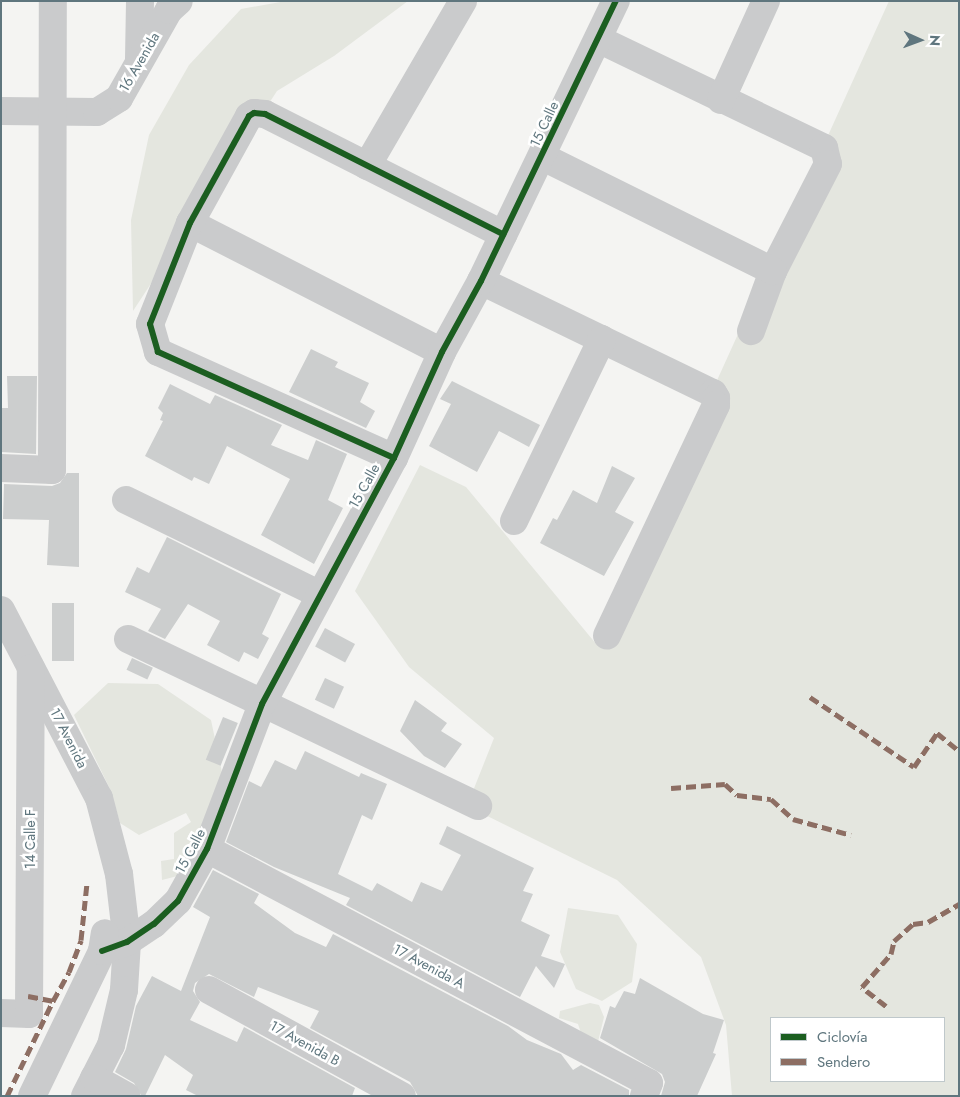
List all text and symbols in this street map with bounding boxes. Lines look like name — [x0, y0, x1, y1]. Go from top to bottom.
north arrow — [895, 15, 945, 65]
street label: 16 Avenida — [115, 29, 163, 95]
text: N — [925, 35, 945, 46]
street label: 15 Calle — [526, 99, 562, 149]
street label: 15 Calle — [345, 461, 383, 511]
street label: 17 Avenida — [47, 705, 91, 771]
street label: 14 Calle F — [22, 809, 38, 869]
street label: 15 Calle — [171, 826, 209, 876]
street label: 17 Avenida A — [390, 940, 468, 992]
street label: 17 Avenida B — [267, 1017, 343, 1069]
legend — [770, 1017, 945, 1082]
text: Ciclovía — [817, 1026, 867, 1048]
text: Sendero — [817, 1051, 870, 1073]

